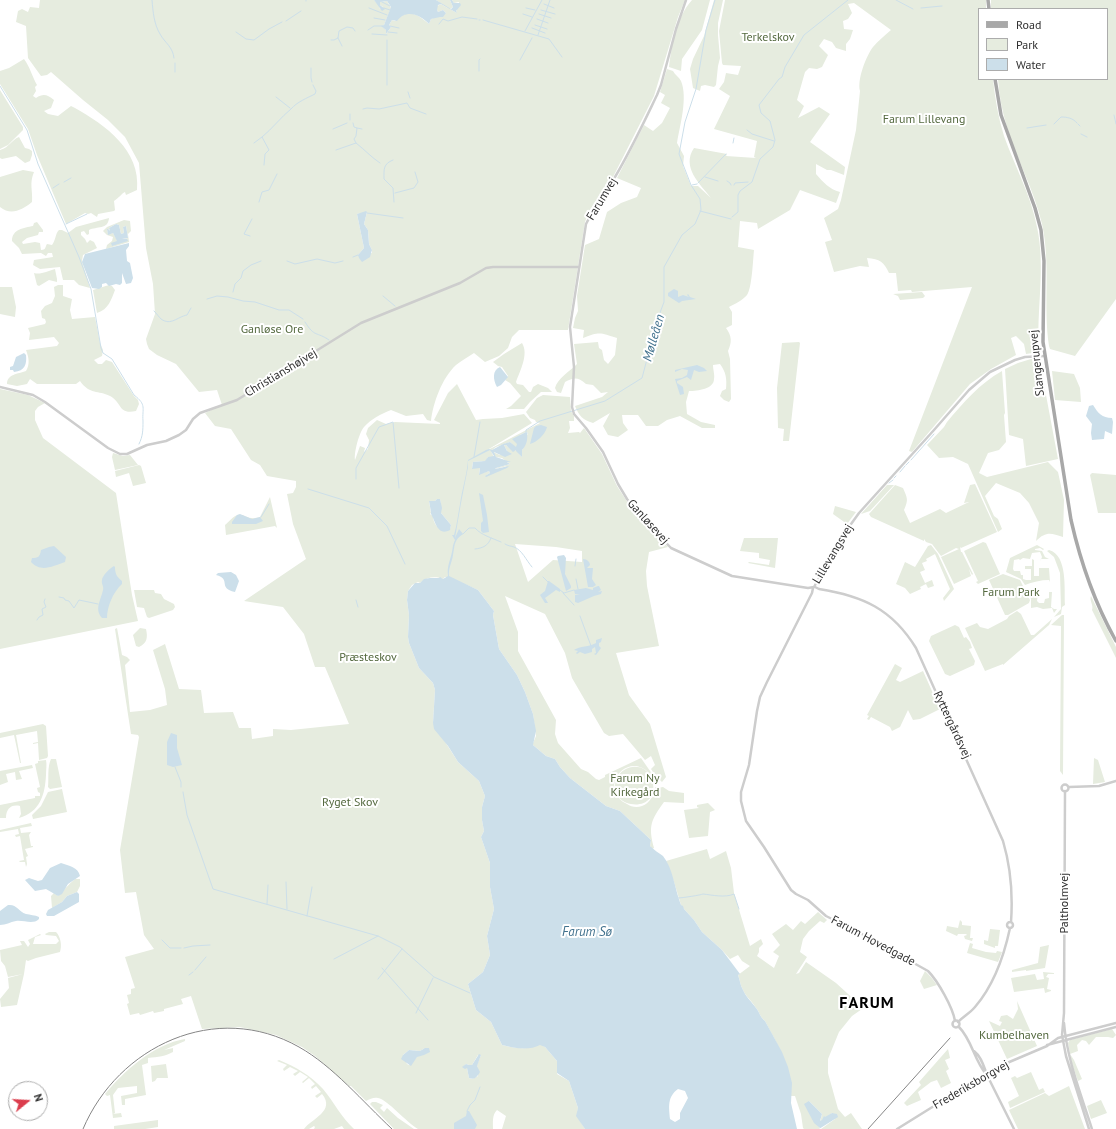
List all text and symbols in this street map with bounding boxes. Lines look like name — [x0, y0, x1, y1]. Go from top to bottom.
legend — [978, 8, 1108, 80]
text: Road — [1016, 17, 1041, 32]
park label: Terkelskov — [741, 31, 795, 45]
text: Park — [1016, 37, 1038, 52]
text: Water — [1016, 57, 1046, 72]
park label: Farum Lillevang — [883, 113, 965, 127]
street label: Farumvej — [584, 175, 620, 223]
water label: Mølleåen — [640, 313, 668, 363]
park label: Ganløse Ore — [241, 323, 303, 337]
street label: Slangerupvej — [1026, 329, 1048, 397]
street label: Christianshøjvej — [242, 346, 320, 400]
street label: Ganløsevej — [624, 497, 672, 547]
street label: Lillevangsvej — [810, 522, 856, 586]
park label: Farum Park — [982, 586, 1040, 600]
park label: Præsteskov — [339, 651, 397, 665]
street label: Ryttergårdsvej — [930, 689, 974, 761]
park label: Farum Ny Kirkegård — [610, 772, 660, 800]
park label: Ryget Skov — [322, 796, 378, 810]
street label: Paltholmvej — [1058, 872, 1072, 934]
street label: Farum Hovedgade — [828, 913, 918, 969]
water label: Farum Sø — [562, 924, 612, 940]
district label: FARUM — [839, 993, 895, 1013]
park label: Kumbelhaven — [979, 1029, 1049, 1043]
street label: Frederiksborgvej — [930, 1057, 1012, 1113]
north arrow — [8, 1081, 48, 1121]
text: N — [31, 1092, 46, 1103]

